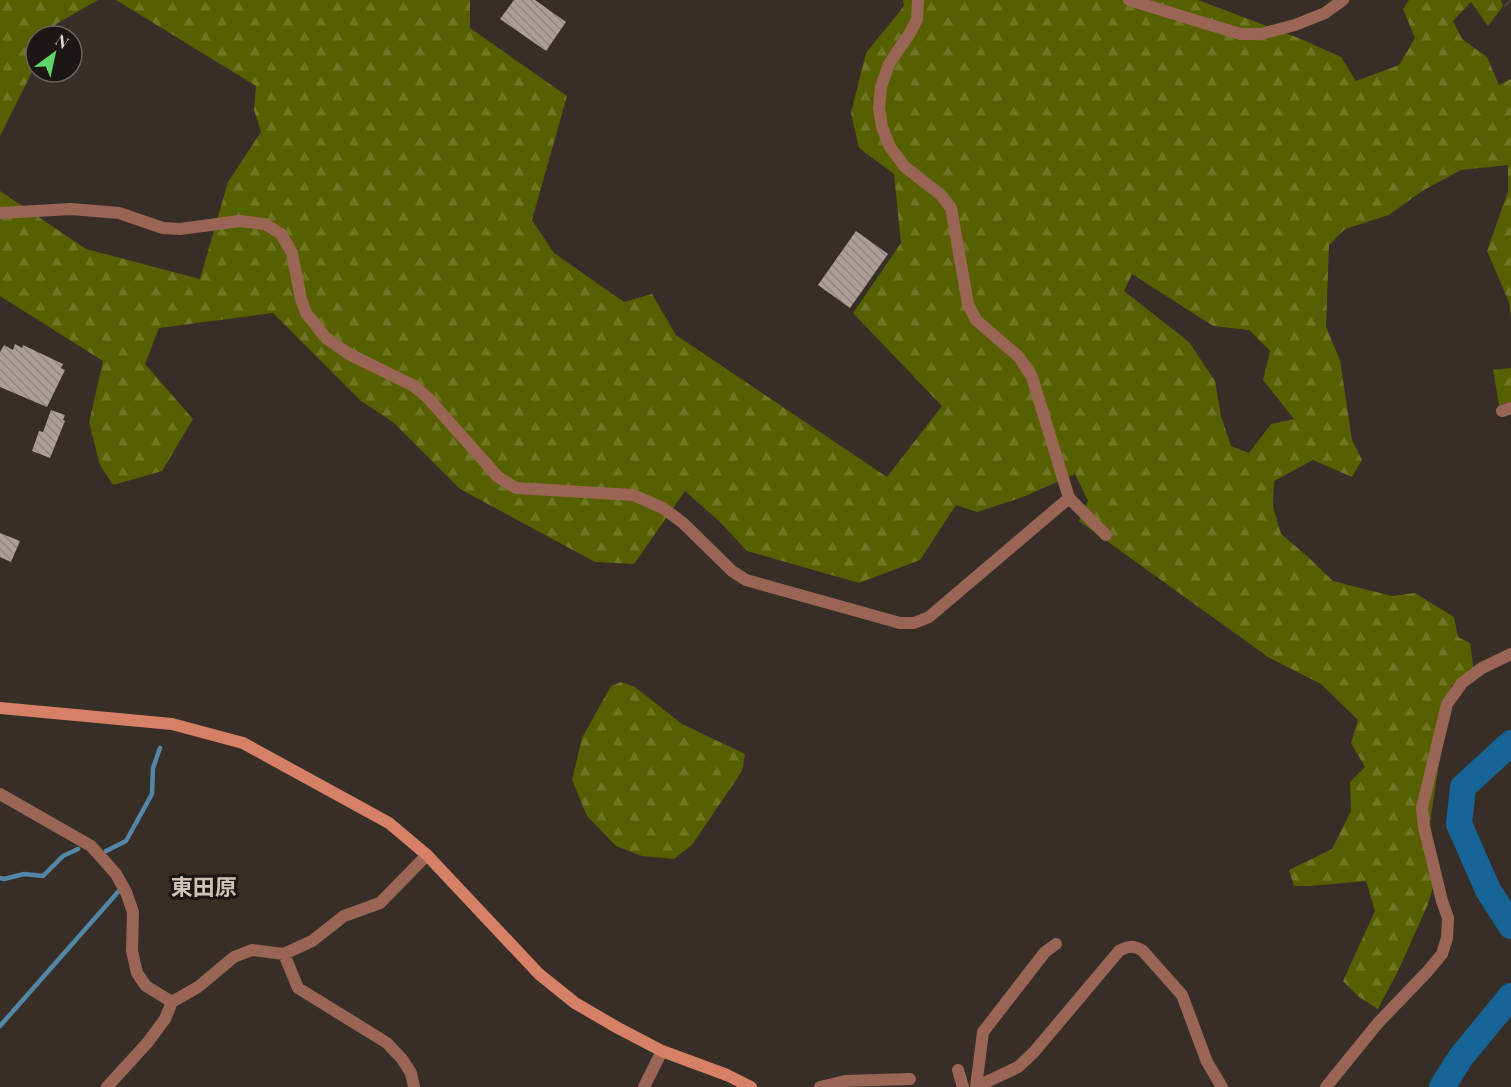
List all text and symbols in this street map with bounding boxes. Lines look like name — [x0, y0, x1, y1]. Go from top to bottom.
north arrow — [24, 24, 84, 84]
text: N — [52, 29, 73, 53]
district label: 東田原 — [171, 871, 237, 901]

